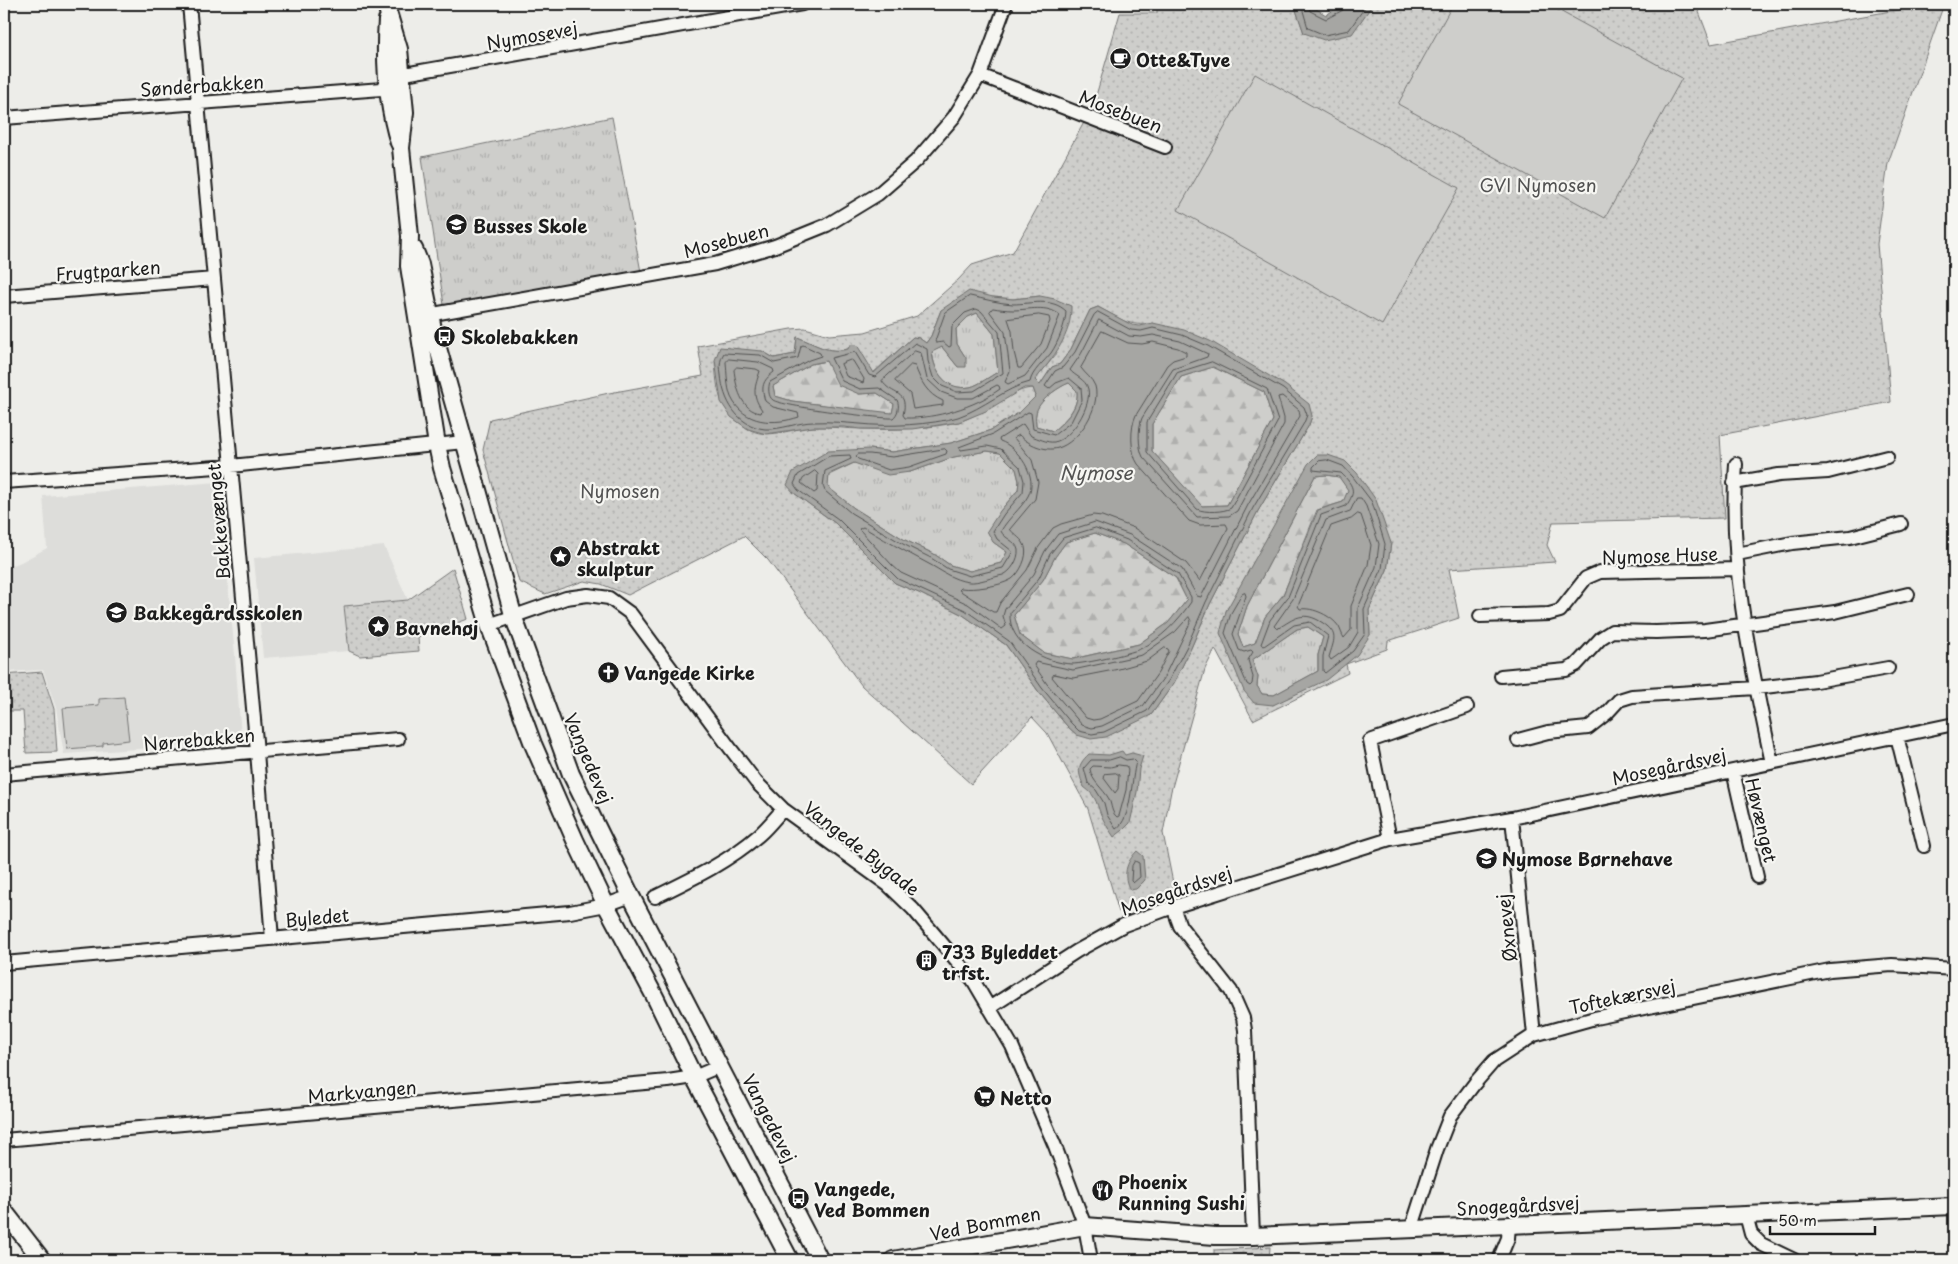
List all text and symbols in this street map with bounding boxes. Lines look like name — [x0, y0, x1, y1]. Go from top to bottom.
street label: Nymosevej — [484, 14, 580, 56]
place label: Otte&Tyve — [1136, 46, 1231, 73]
cafe icon: Otte&Tyve — [1108, 47, 1132, 71]
street label: Sønderbakken — [139, 67, 265, 103]
street label: Mosebuen — [1075, 83, 1167, 139]
park label: GVI Nymosen — [1479, 171, 1597, 198]
place label: Busses Skole — [473, 212, 587, 239]
school or university icon: Busses Skole — [445, 213, 469, 237]
street label: Mosebuen — [680, 216, 772, 264]
street label: Frugtparken — [55, 253, 161, 287]
place label: Skolebakken — [461, 323, 578, 350]
bus stop icon: Skolebakken — [433, 324, 457, 348]
water label: Nymose — [1060, 458, 1133, 486]
street label: Bakkevænget — [199, 463, 237, 581]
park label: Nymosen — [580, 477, 660, 504]
place label: Abstrakt skulptur — [576, 534, 661, 582]
street label: Nymose Huse — [1601, 539, 1719, 571]
place icon: Abstrakt skulptur — [549, 545, 573, 569]
place label: Bakkegårdsskolen — [133, 599, 303, 626]
school or university icon: Bakkegårdsskolen — [105, 600, 129, 624]
place label: Bavnehøj — [395, 614, 478, 641]
place icon: Bavnehøj — [367, 615, 391, 639]
place label: Vangede Kirke — [624, 659, 755, 686]
church icon: Vangede Kirke — [596, 660, 620, 684]
street label: Vangedevej — [558, 708, 620, 808]
street label: Nørrebakken — [142, 721, 256, 757]
street label: Mosegårdsvej — [1609, 741, 1729, 791]
street label: Høvænget — [1739, 775, 1785, 865]
street label: Vangede Bygade — [798, 794, 926, 902]
place label: Nymose Børnehave — [1502, 845, 1673, 872]
school or university icon: Nymose Børnehave — [1474, 846, 1498, 870]
street label: Mosegårdsvej — [1117, 858, 1235, 922]
street label: Øxnevej — [1489, 893, 1523, 963]
street label: Byledet — [284, 901, 350, 933]
place label: 733 Byleddet trfst. — [942, 938, 1058, 986]
building icon: 733 Byleddet trfst. — [914, 949, 938, 973]
street label: Toftekærsvej — [1566, 972, 1678, 1020]
street label: Vangedevej — [736, 1069, 804, 1167]
street label: Markvangen — [306, 1073, 418, 1109]
place label: Netto — [1000, 1084, 1052, 1111]
supermarket icon: Netto — [972, 1085, 996, 1109]
place label: Phoenix Running Sushi — [1118, 1168, 1245, 1216]
place label: Vangede, Ved Bommen — [814, 1175, 930, 1223]
restaurant icon: Phoenix Running Sushi — [1090, 1179, 1114, 1203]
bus stop icon: Vangede, Ved Bommen — [786, 1186, 810, 1210]
street label: Snogegårdsvej — [1456, 1188, 1580, 1222]
street label: Ved Bommen — [927, 1199, 1043, 1247]
scale bar — [1770, 1204, 1876, 1236]
text: 50 m — [1778, 1208, 1817, 1231]

